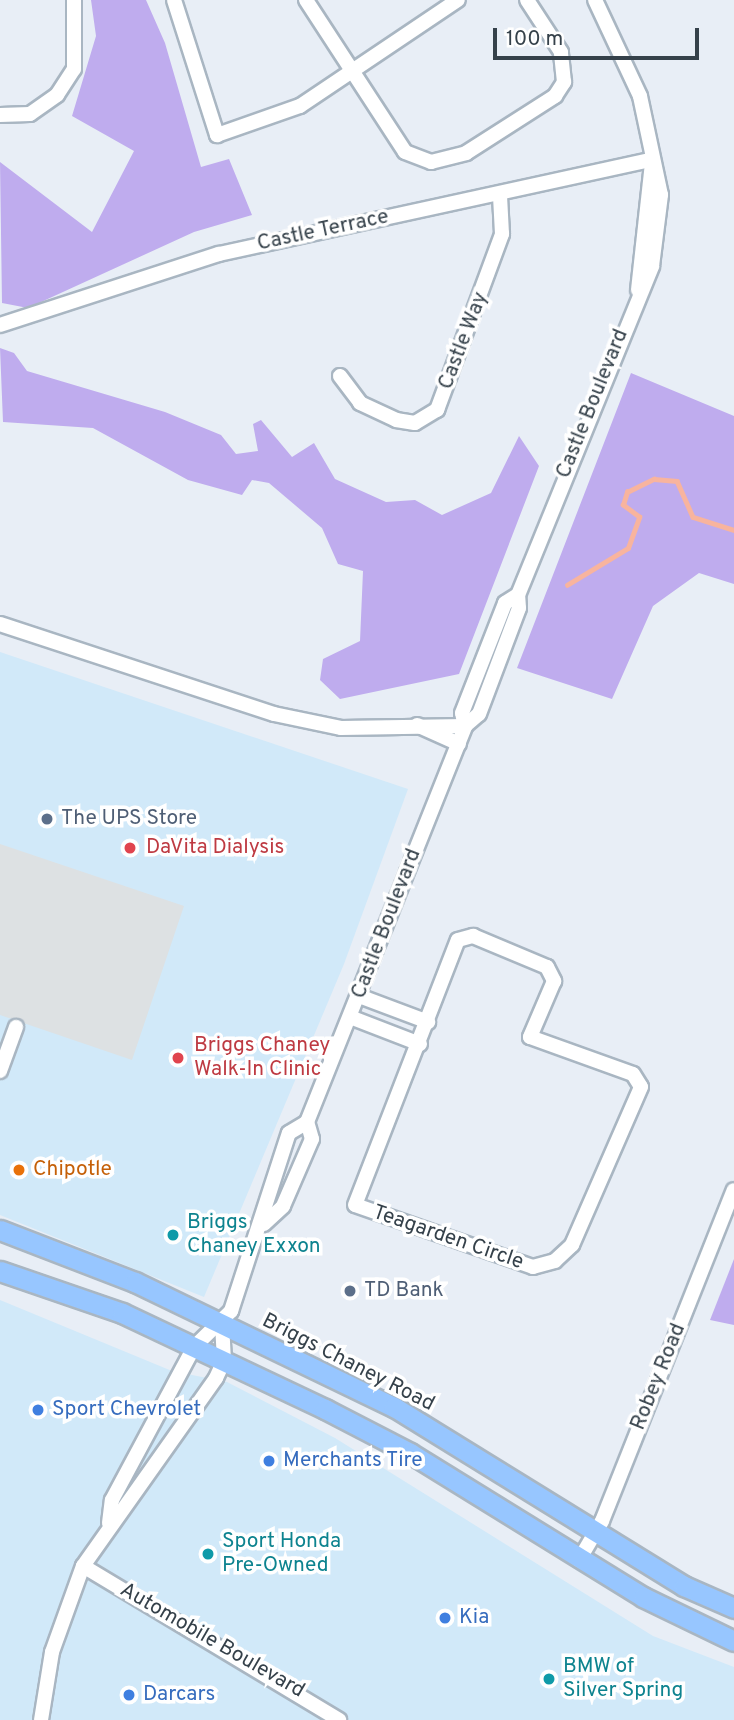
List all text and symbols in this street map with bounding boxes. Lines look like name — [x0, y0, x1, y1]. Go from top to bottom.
scale bar — [496, 14, 702, 58]
text: 100 m — [506, 26, 563, 53]
street label: Castle Terrace — [255, 205, 391, 257]
street label: Castle Way — [434, 289, 494, 393]
street label: Castle Boulevard — [552, 326, 634, 482]
place label: The UPS Store — [61, 806, 197, 832]
marker: The UPS Store — [39, 811, 55, 827]
place label: DaVita Dialysis — [146, 835, 284, 861]
marker: DaVita Dialysis — [120, 838, 140, 858]
street label: Castle Boulevard — [347, 845, 427, 1003]
place label: Briggs Chaney Walk-In Clinic — [194, 1033, 330, 1083]
marker: Briggs Chaney Walk-In Clinic — [168, 1048, 188, 1068]
place label: Chipotle — [33, 1157, 112, 1183]
marker: Chipotle — [11, 1162, 27, 1178]
street label: Teagarden Circle — [369, 1200, 527, 1276]
place label: Briggs Chaney Exxon — [187, 1210, 321, 1260]
marker: Briggs Chaney Exxon — [165, 1227, 181, 1243]
place label: TD Bank — [364, 1278, 444, 1304]
marker: TD Bank — [342, 1283, 358, 1299]
street label: Briggs Chaney Road — [258, 1309, 438, 1417]
street label: Robey Road — [626, 1320, 692, 1434]
place label: Sport Chevrolet — [52, 1397, 201, 1423]
marker: Sport Chevrolet — [30, 1402, 46, 1418]
place label: Merchants Tire — [283, 1448, 423, 1474]
marker: Merchants Tire — [261, 1453, 277, 1469]
place label: Sport Honda Pre-Owned — [222, 1529, 341, 1579]
marker: Sport Honda Pre-Owned — [200, 1546, 216, 1562]
street label: Automobile Boulevard — [115, 1578, 309, 1704]
place label: Kia — [459, 1605, 489, 1631]
marker: Kia — [437, 1610, 453, 1626]
place label: BMW of Silver Spring — [563, 1654, 683, 1704]
marker: BMW of Silver Spring — [541, 1671, 557, 1687]
place label: Darcars — [143, 1682, 215, 1708]
marker: Darcars — [121, 1687, 137, 1703]

